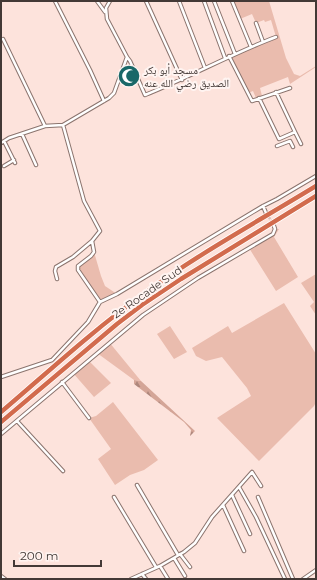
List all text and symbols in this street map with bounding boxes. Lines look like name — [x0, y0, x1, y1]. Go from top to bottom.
mosque icon: مسجد أبو بكر الصديق رضي الله عنه — [116, 63, 142, 89]
place label: مسجد أبو بكر الصديق رضي الله عنه — [143, 63, 229, 92]
street label: 2e Rocade Sud — [109, 263, 185, 321]
scale bar — [14, 542, 101, 568]
text: 200 m — [20, 548, 59, 563]

